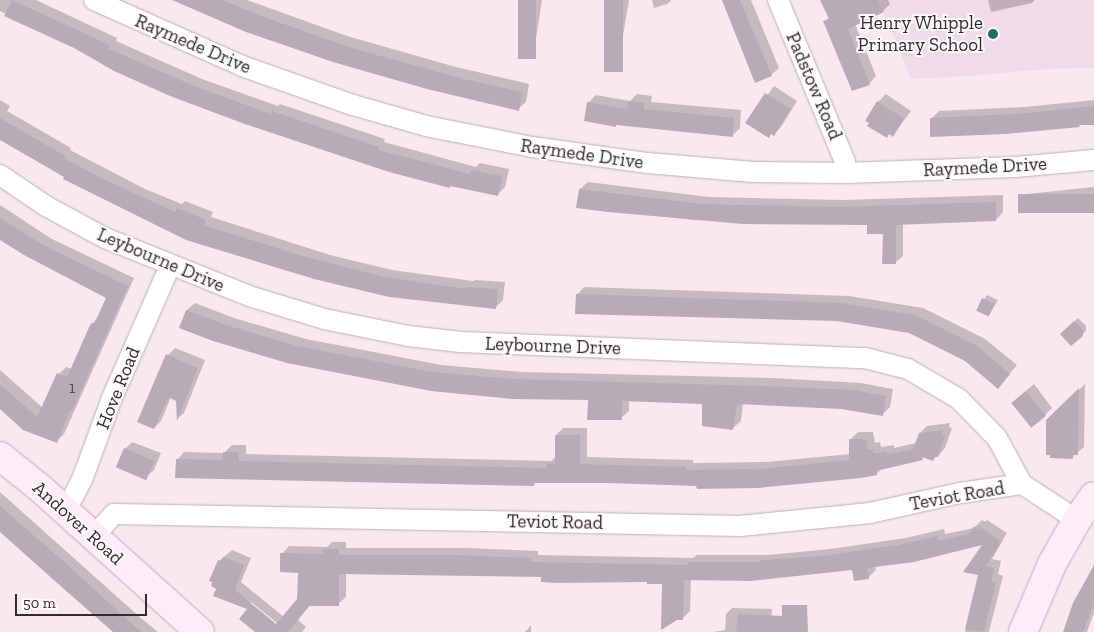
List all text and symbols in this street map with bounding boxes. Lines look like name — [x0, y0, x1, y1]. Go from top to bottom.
street label: Raymede Drive — [132, 9, 254, 79]
place label: Henry Whipple Primary School — [857, 12, 983, 56]
marker: Henry Whipple Primary School — [987, 28, 999, 40]
street label: Padstow Road — [781, 29, 847, 143]
street label: Raymede Drive — [519, 134, 645, 174]
street label: Raymede Drive — [923, 152, 1047, 182]
street label: Leybourne Drive — [94, 223, 228, 297]
street label: Leybourne Drive — [485, 332, 621, 360]
street label: Hove Road — [91, 343, 145, 433]
house number: 1 — [69, 378, 75, 398]
street label: Andover Road — [28, 476, 128, 570]
street label: Teviot Road — [908, 476, 1006, 516]
street label: Teviot Road — [507, 510, 603, 534]
scale bar — [18, 584, 150, 616]
text: 50 m — [23, 594, 56, 612]

